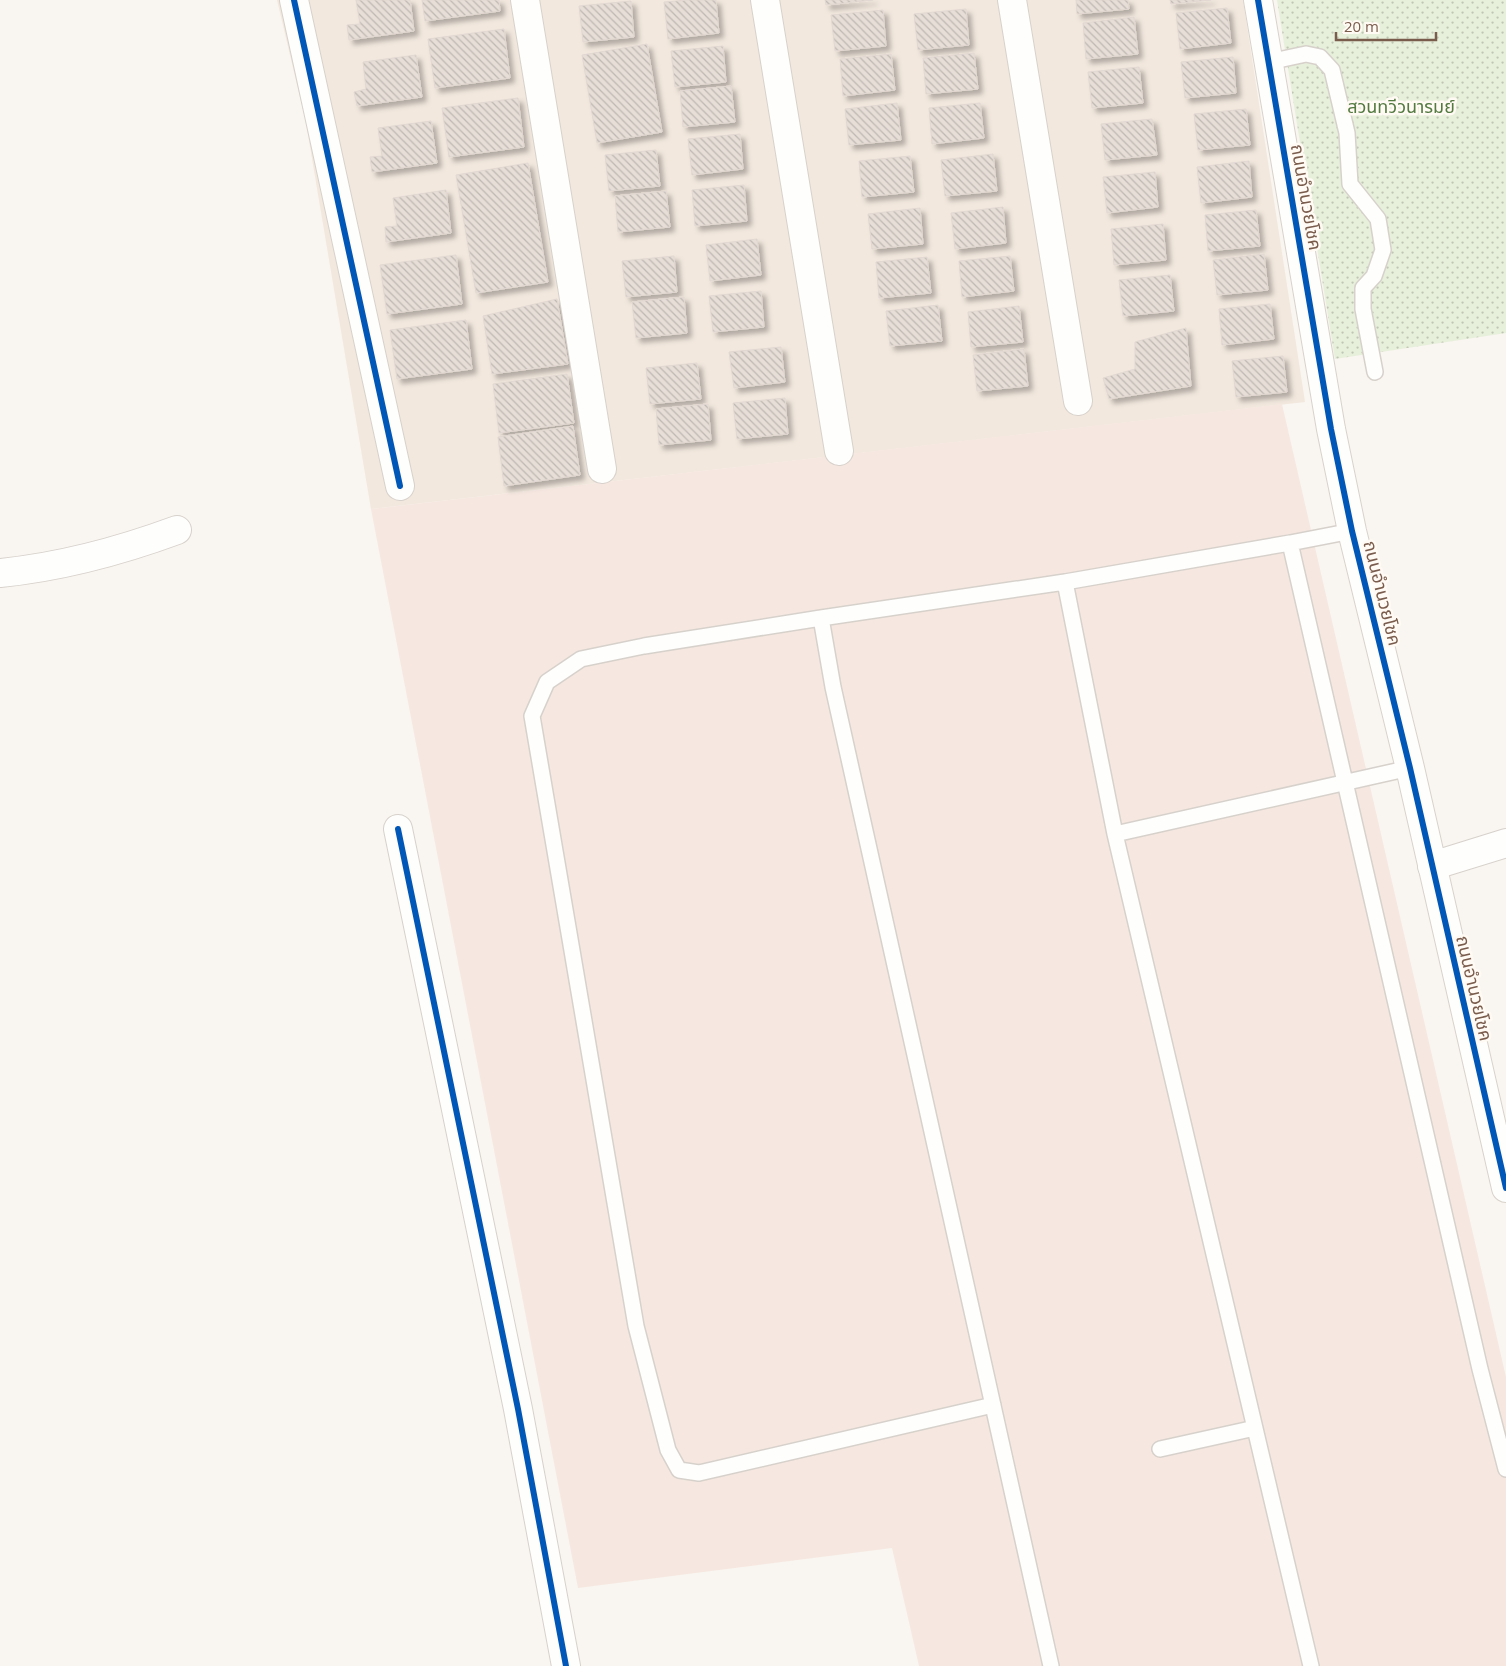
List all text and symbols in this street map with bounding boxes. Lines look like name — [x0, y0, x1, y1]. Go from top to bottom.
scale bar — [1336, 10, 1436, 42]
text: 20 m — [1344, 16, 1379, 36]
park label: สวนทวีวนารมย์ — [1347, 94, 1455, 118]
street label: ถนนอำนวยโชค — [1286, 142, 1328, 252]
street label: ถนนอำนวยโชค — [1358, 538, 1408, 648]
street label: ถนนอำนวยโชค — [1451, 933, 1499, 1043]

